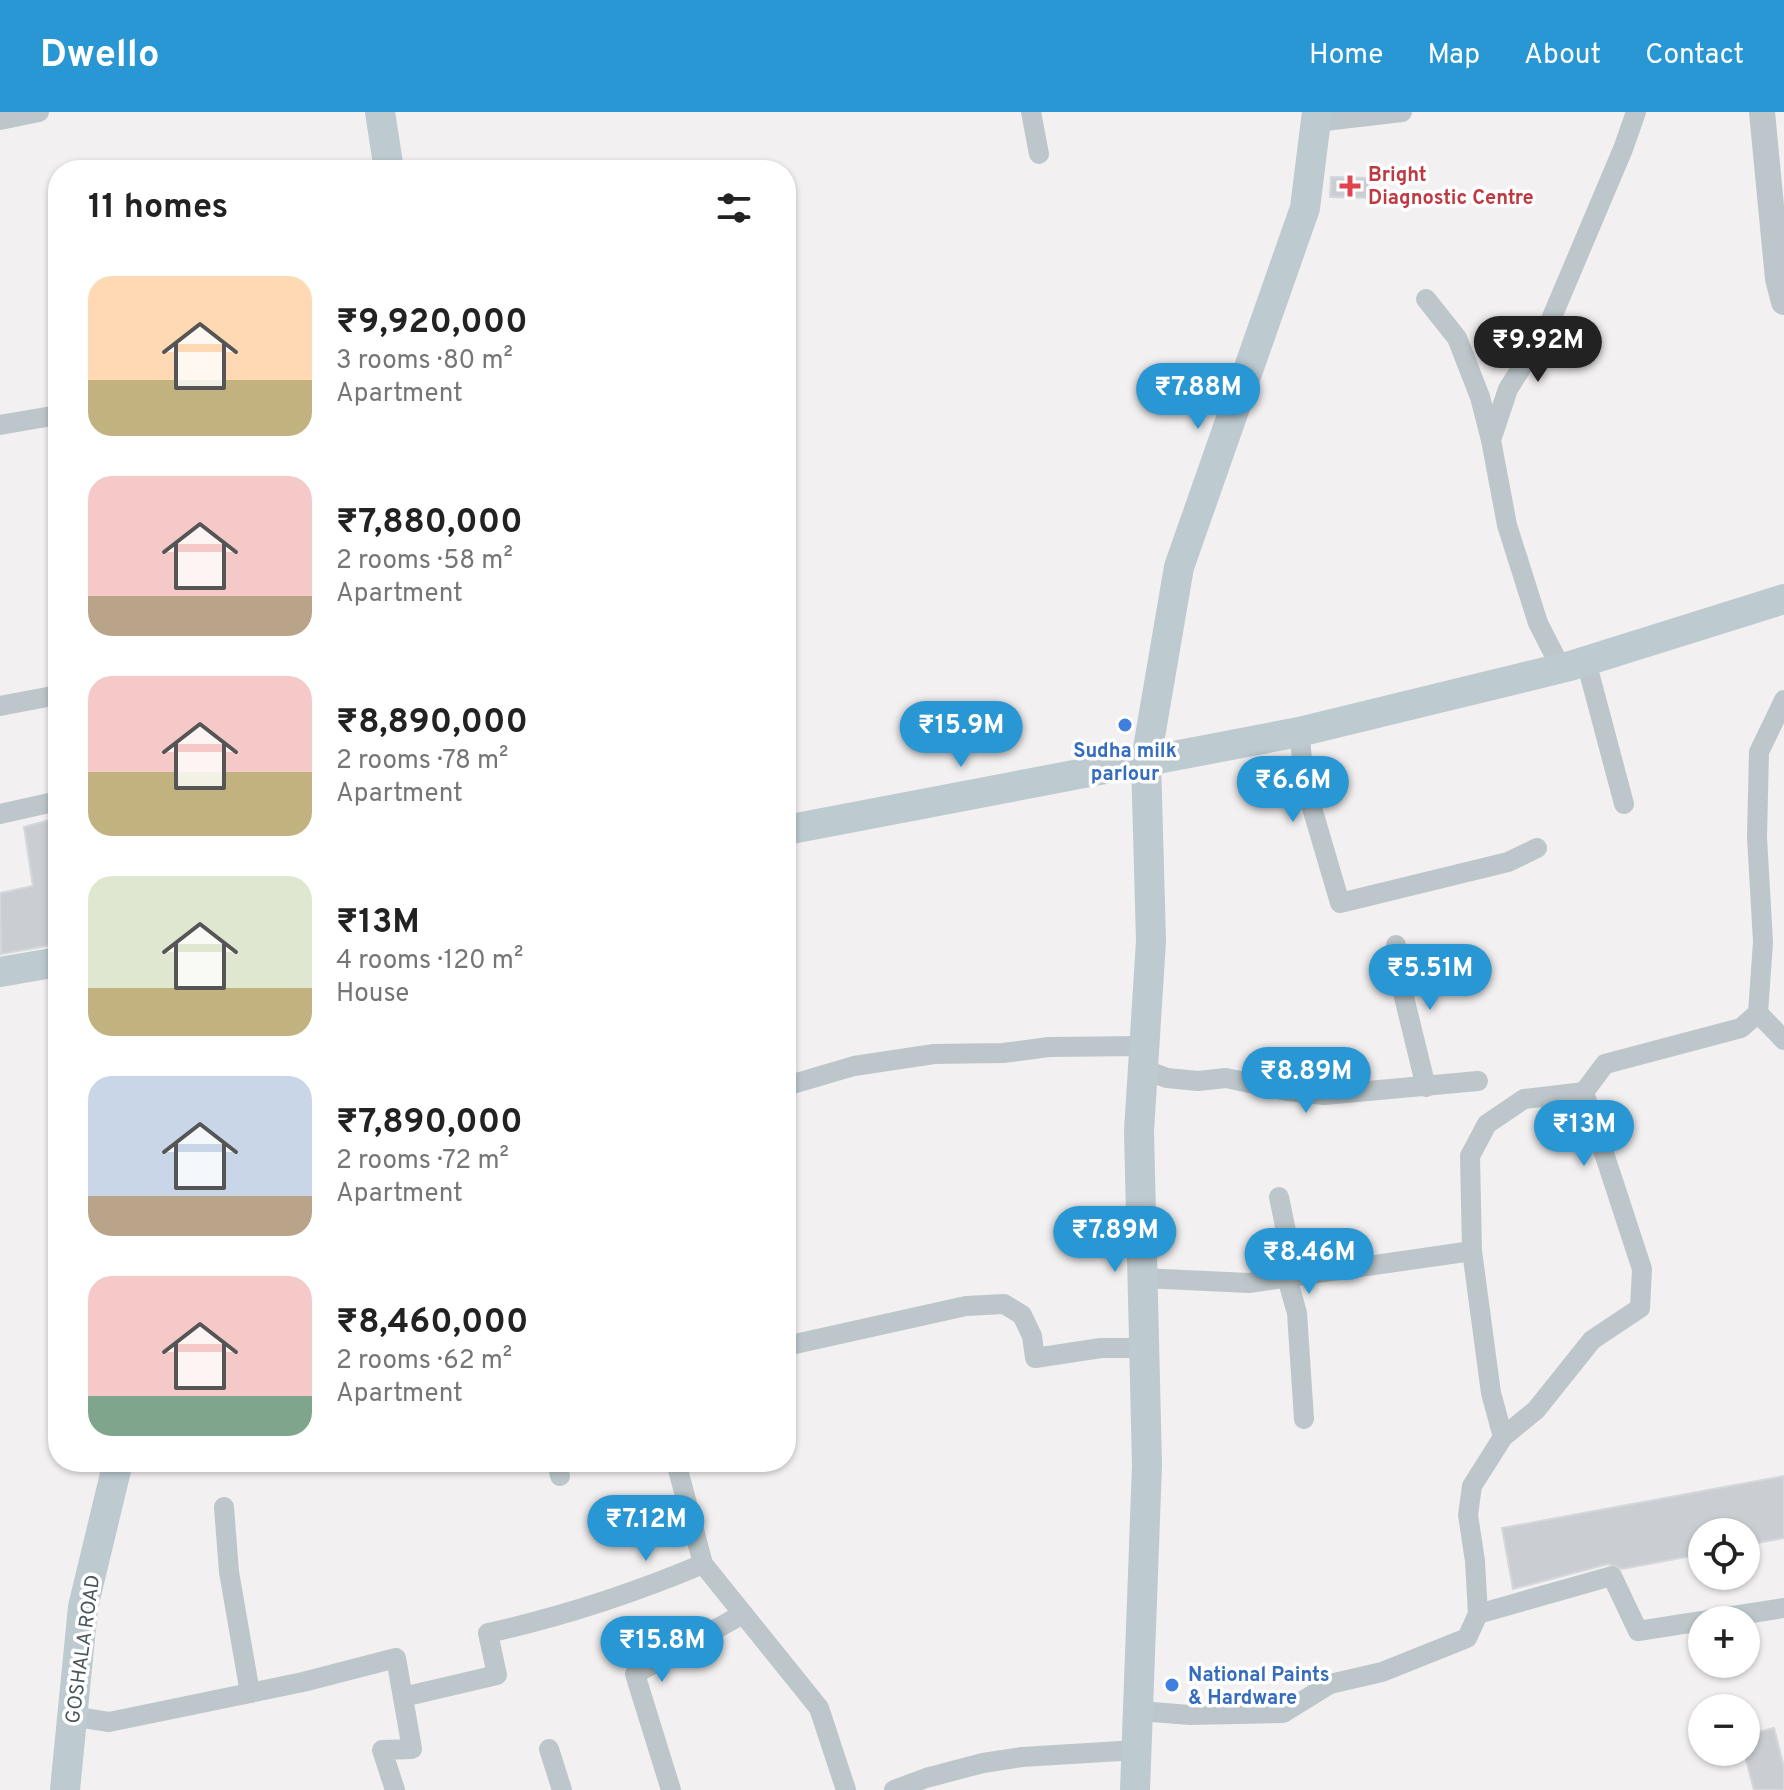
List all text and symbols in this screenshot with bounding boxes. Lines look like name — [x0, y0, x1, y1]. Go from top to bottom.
text: Dwello — [40, 32, 159, 81]
text: Home — [1309, 38, 1383, 74]
text: Map — [1427, 38, 1480, 74]
text: About — [1524, 38, 1601, 74]
text: Contact — [1645, 38, 1744, 74]
place label: Bright Diagnostic Centre — [1368, 163, 1534, 212]
marker: Bright Diagnostic Centre — [1339, 175, 1361, 197]
icon: filters — [712, 186, 756, 230]
text: 11 homes — [88, 187, 228, 230]
text: ₹9,920,000 — [336, 302, 528, 345]
icon: home — [152, 308, 248, 404]
pin: ₹9.92M — [1473, 316, 1603, 384]
text: ₹9.92M — [1492, 325, 1584, 358]
text: 3 rooms · 80 m² — [336, 345, 513, 378]
pin: ₹7.88M — [1133, 363, 1263, 431]
text: ₹7.88M — [1154, 372, 1242, 405]
text: Apartment — [336, 378, 463, 411]
text: ₹7,880,000 — [336, 502, 523, 545]
icon: home — [152, 508, 248, 604]
text: 2 rooms · 58 m² — [336, 545, 513, 578]
text: Apartment — [336, 578, 463, 611]
pin: ₹15.9M — [896, 701, 1026, 769]
text: ₹8,890,000 — [336, 702, 528, 745]
icon: home — [152, 708, 248, 804]
text: ₹15.9M — [918, 710, 1004, 743]
marker: Sudha milk parlour — [1116, 716, 1134, 734]
place label: Sudha milk parlour — [1073, 739, 1177, 788]
text: 2 rooms · 78 m² — [336, 745, 508, 778]
pin: ₹6.6M — [1237, 756, 1349, 824]
text: ₹6.6M — [1255, 765, 1331, 798]
text: Apartment — [336, 778, 463, 811]
text: ₹13M — [336, 902, 420, 945]
icon: home — [152, 908, 248, 1004]
pin: ₹5.51M — [1365, 944, 1495, 1012]
text: 4 rooms · 120 m² — [336, 945, 523, 978]
text: ₹5.51M — [1387, 953, 1473, 986]
text: House — [336, 978, 409, 1011]
pin: ₹8.89M — [1241, 1047, 1371, 1115]
text: ₹8.89M — [1260, 1056, 1352, 1089]
pin: ₹13M — [1537, 1100, 1631, 1168]
text: ₹7,890,000 — [336, 1102, 523, 1145]
icon: home — [152, 1108, 248, 1204]
text: ₹13M — [1552, 1109, 1616, 1142]
text: 2 rooms · 72 m² — [336, 1145, 509, 1178]
text: Apartment — [336, 1178, 463, 1211]
pin: ₹7.89M — [1050, 1206, 1180, 1274]
text: ₹7.89M — [1071, 1215, 1159, 1248]
pin: ₹8.46M — [1244, 1228, 1374, 1296]
text: ₹8.46M — [1263, 1237, 1355, 1270]
text: ₹8,460,000 — [336, 1302, 528, 1345]
icon: home — [152, 1308, 248, 1404]
text: 2 rooms · 62 m² — [336, 1345, 512, 1378]
text: Apartment — [336, 1378, 463, 1411]
pin: ₹7.12M — [581, 1495, 711, 1563]
text: ₹7.12M — [605, 1504, 687, 1537]
map controls — [1688, 1518, 1760, 1766]
button: locate — [1688, 1518, 1760, 1590]
street label: GOSHALA ROAD — [61, 1573, 107, 1725]
button: + — [1688, 1606, 1760, 1678]
pin: ₹15.8M — [597, 1616, 727, 1684]
text: ₹15.8M — [619, 1625, 706, 1658]
place label: National Paints & Hardware — [1188, 1663, 1329, 1712]
marker: National Paints & Hardware — [1163, 1676, 1181, 1694]
button: − — [1688, 1694, 1760, 1766]

